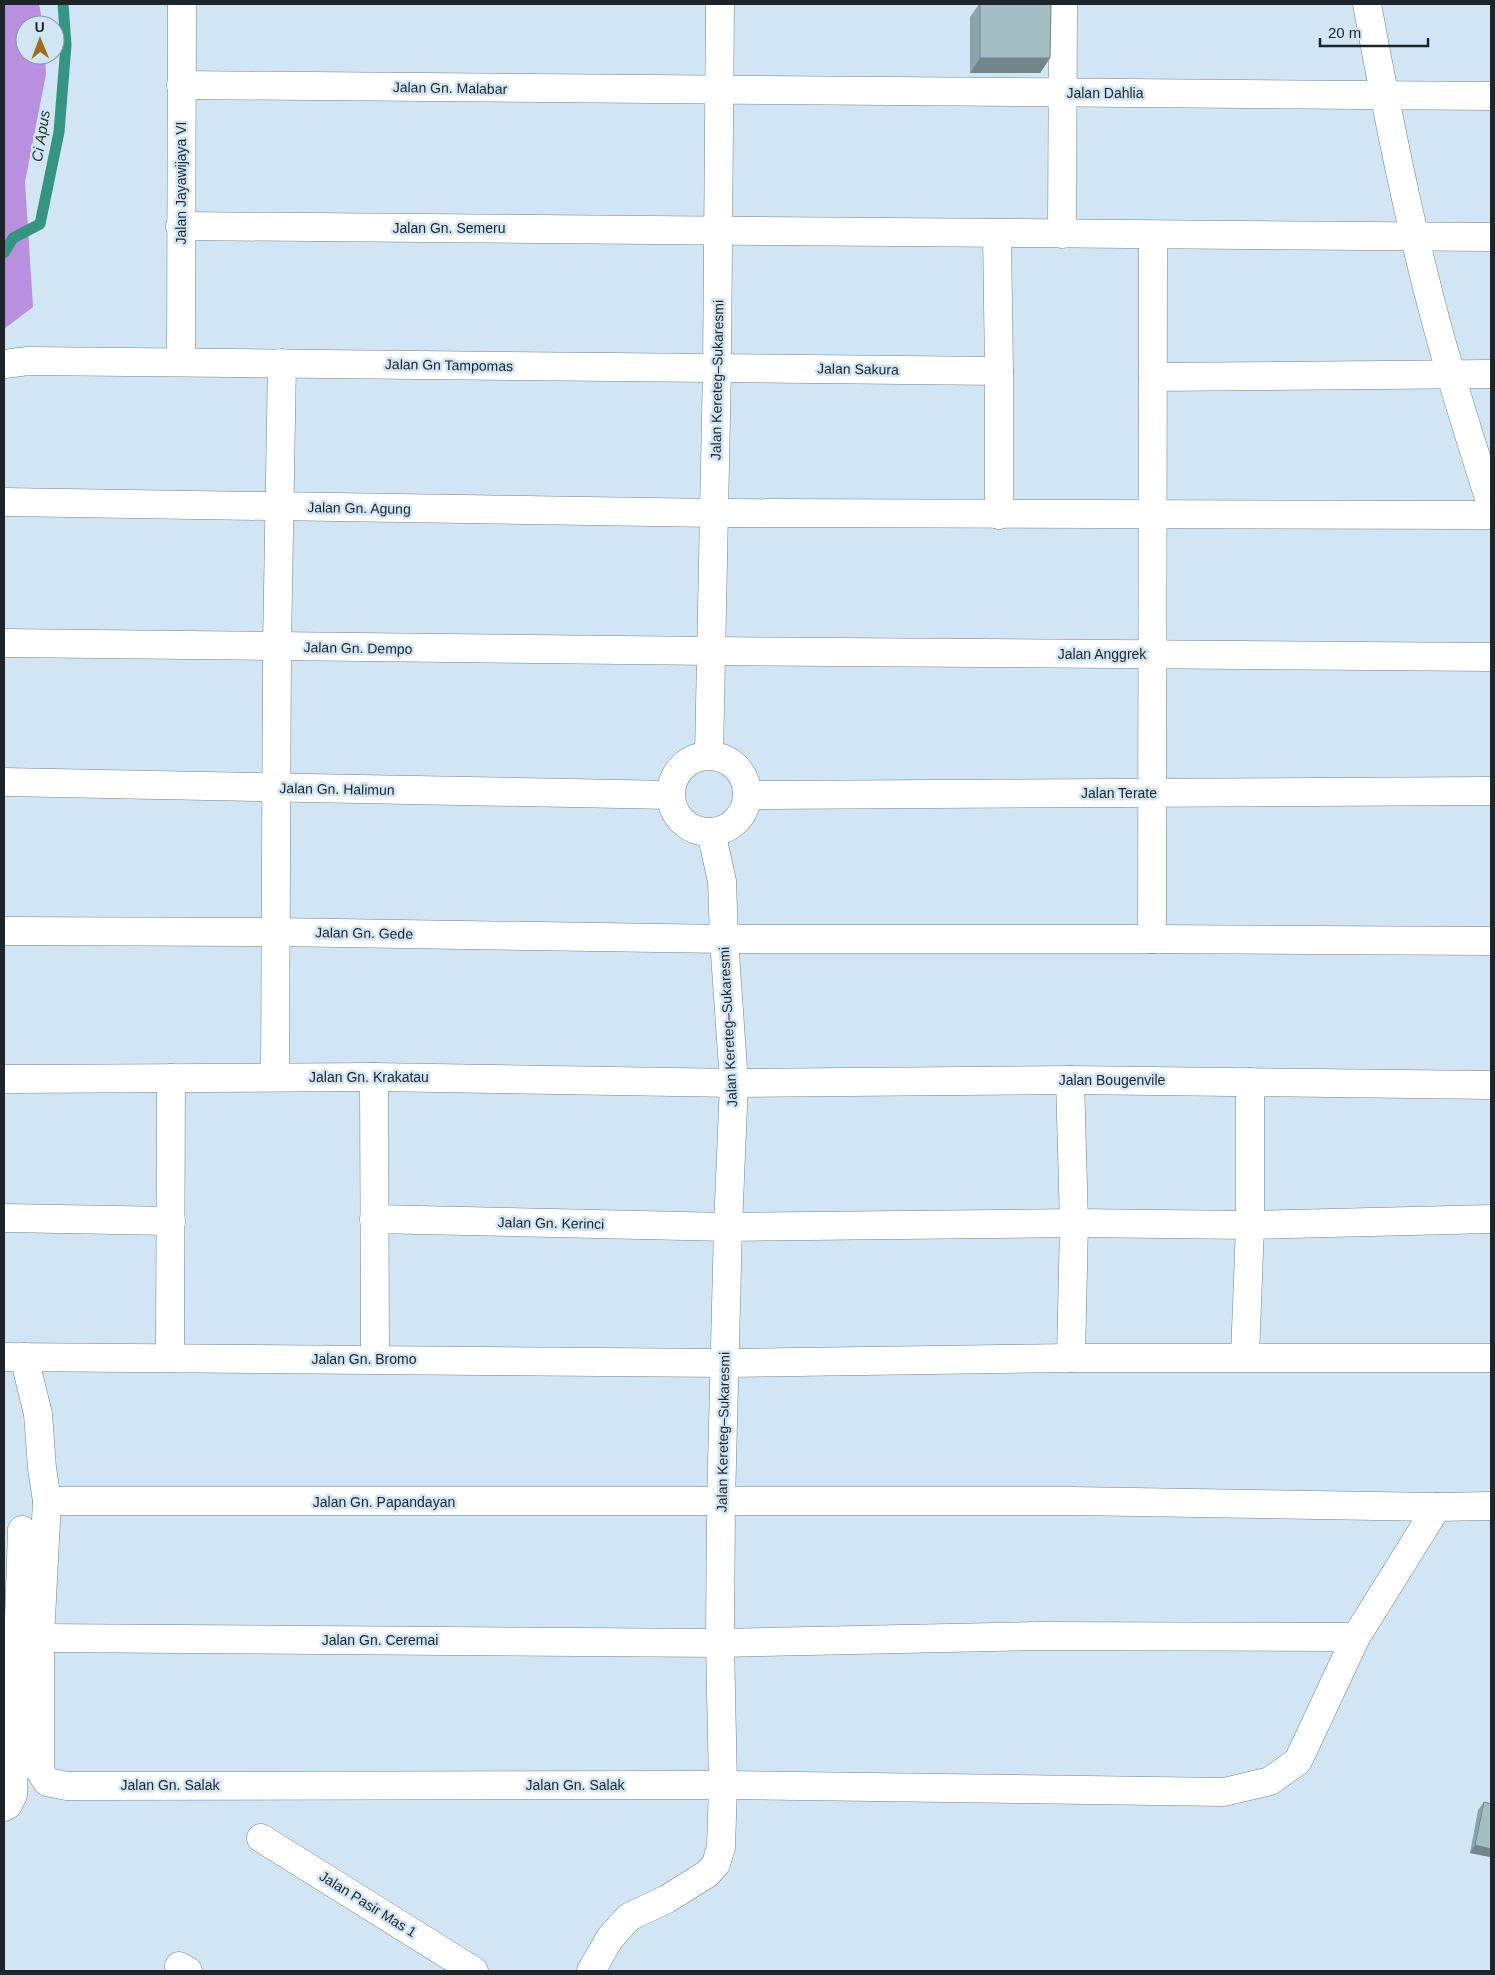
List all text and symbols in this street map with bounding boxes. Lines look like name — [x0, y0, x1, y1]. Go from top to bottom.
north arrow — [15, 15, 65, 65]
scale bar — [1320, 15, 1428, 47]
text: U — [35, 19, 45, 35]
text: 20 m — [1328, 24, 1361, 41]
street label: Jalan Gn. Malabar — [393, 79, 508, 97]
street label: Jalan Dahlia — [1066, 85, 1144, 101]
water label: Ci Apus — [28, 108, 53, 163]
street label: Jalan Jayawijaya VI — [173, 122, 189, 244]
street label: Jalan Gn. Semeru — [393, 220, 505, 236]
street label: Jalan Kereteg–Sukaresmi — [708, 300, 726, 460]
street label: Jalan Gn Tampomas — [385, 356, 513, 374]
street label: Jalan Sakura — [817, 360, 899, 378]
street label: Jalan Gn. Agung — [307, 499, 411, 517]
street label: Jalan Gn. Dempo — [303, 639, 413, 657]
street label: Jalan Anggrek — [1058, 646, 1147, 662]
street label: Jalan Gn. Halimun — [279, 780, 395, 798]
street label: Jalan Terate — [1081, 785, 1157, 801]
street label: Jalan Gn. Gede — [315, 924, 413, 942]
street label: Jalan Kereteg–Sukaresmi — [716, 947, 740, 1107]
street label: Jalan Gn. Krakatau — [309, 1069, 429, 1085]
street label: Jalan Bougenvile — [1059, 1072, 1166, 1088]
street label: Jalan Gn. Kerinci — [498, 1214, 604, 1232]
street label: Jalan Gn. Bromo — [311, 1351, 417, 1367]
street label: Jalan Kereteg–Sukaresmi — [714, 1352, 732, 1512]
street label: Jalan Gn. Papandayan — [313, 1494, 455, 1510]
street label: Jalan Gn. Ceremai — [322, 1632, 438, 1648]
street label: Jalan Gn. Salak — [121, 1777, 220, 1793]
street label: Jalan Gn. Salak — [526, 1777, 625, 1793]
street label: Jalan Pasir Mas 1 — [317, 1868, 420, 1940]

